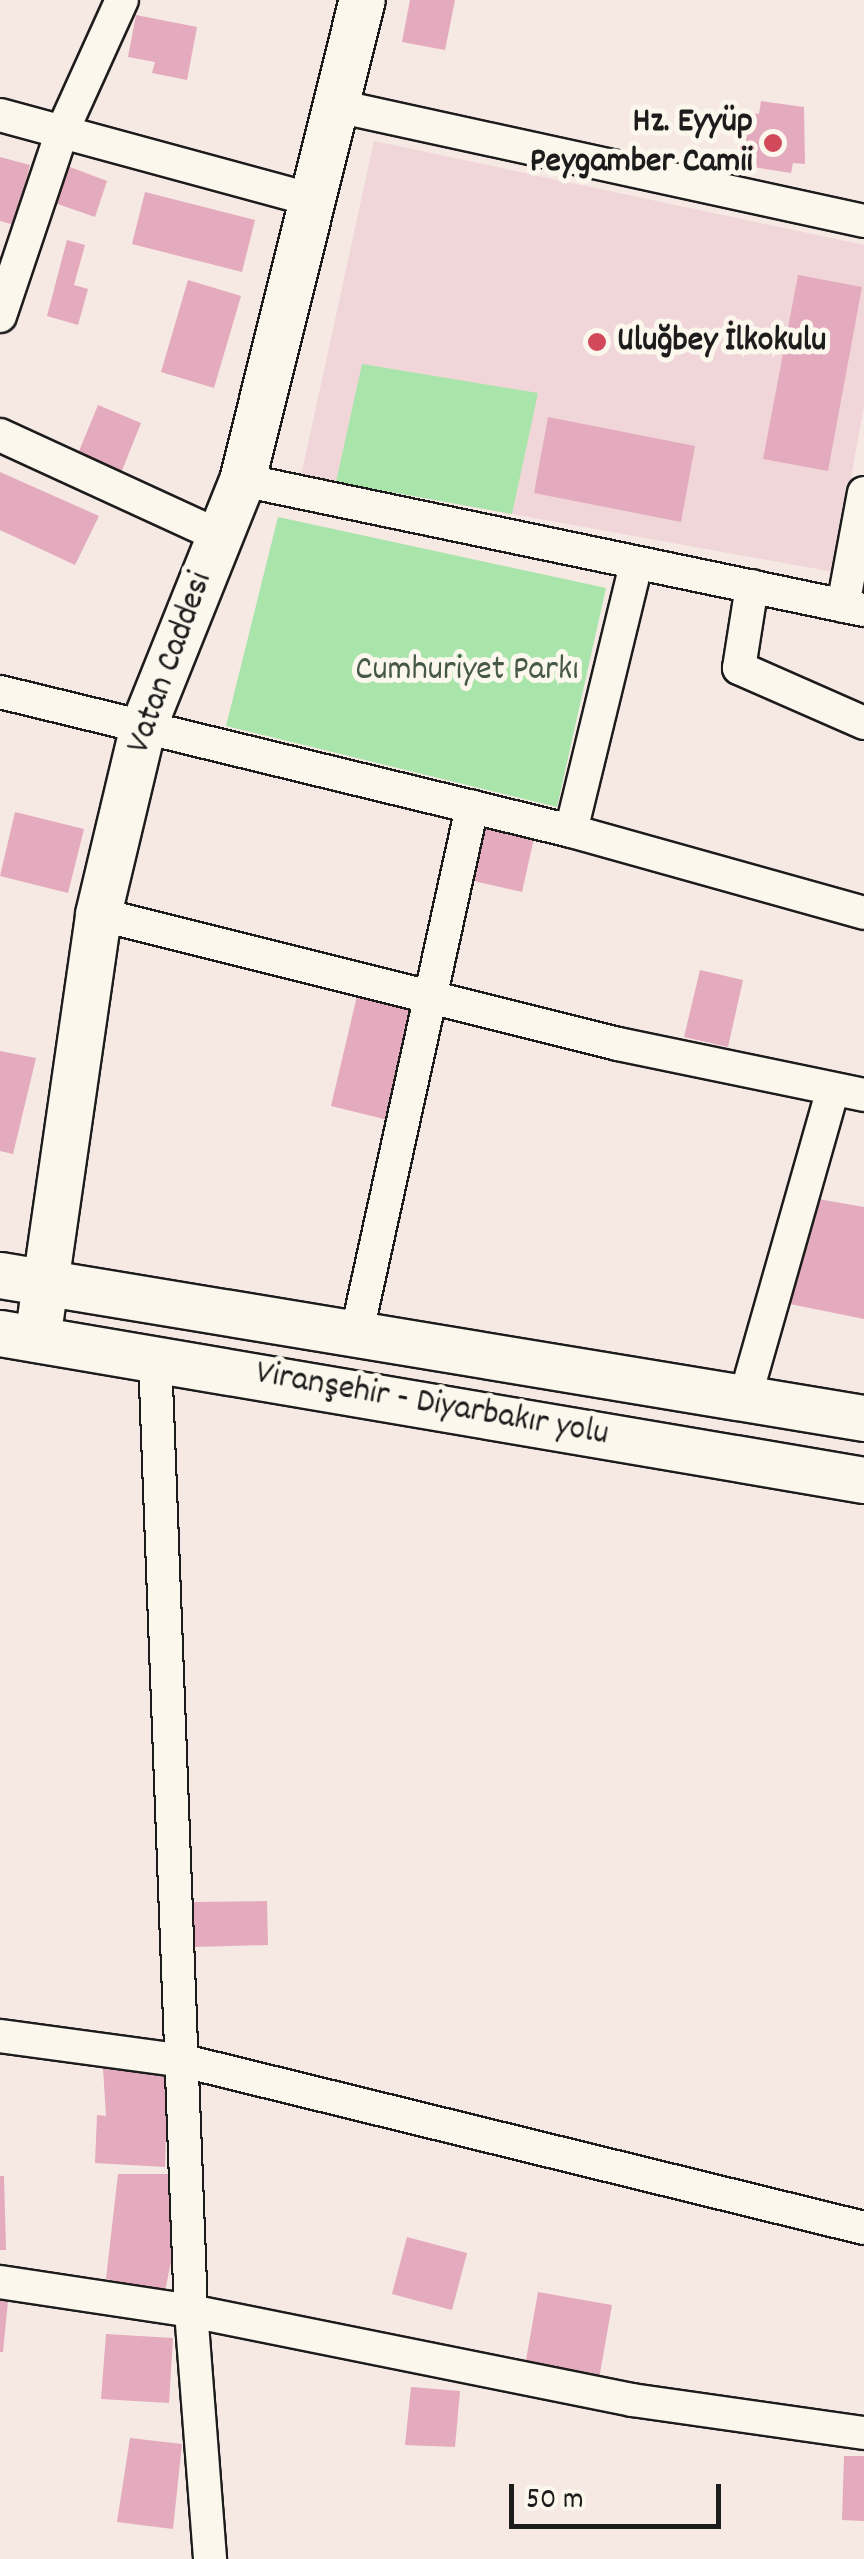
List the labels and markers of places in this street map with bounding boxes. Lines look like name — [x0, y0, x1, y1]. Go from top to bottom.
place label: Hz. Eyyüp Peygamber Camii — [530, 102, 753, 184]
marker: Hz. Eyyüp Peygamber Camii — [762, 132, 784, 154]
place label: Uluğbey İlkokulu — [617, 321, 826, 363]
marker: Uluğbey İlkokulu — [586, 331, 608, 353]

